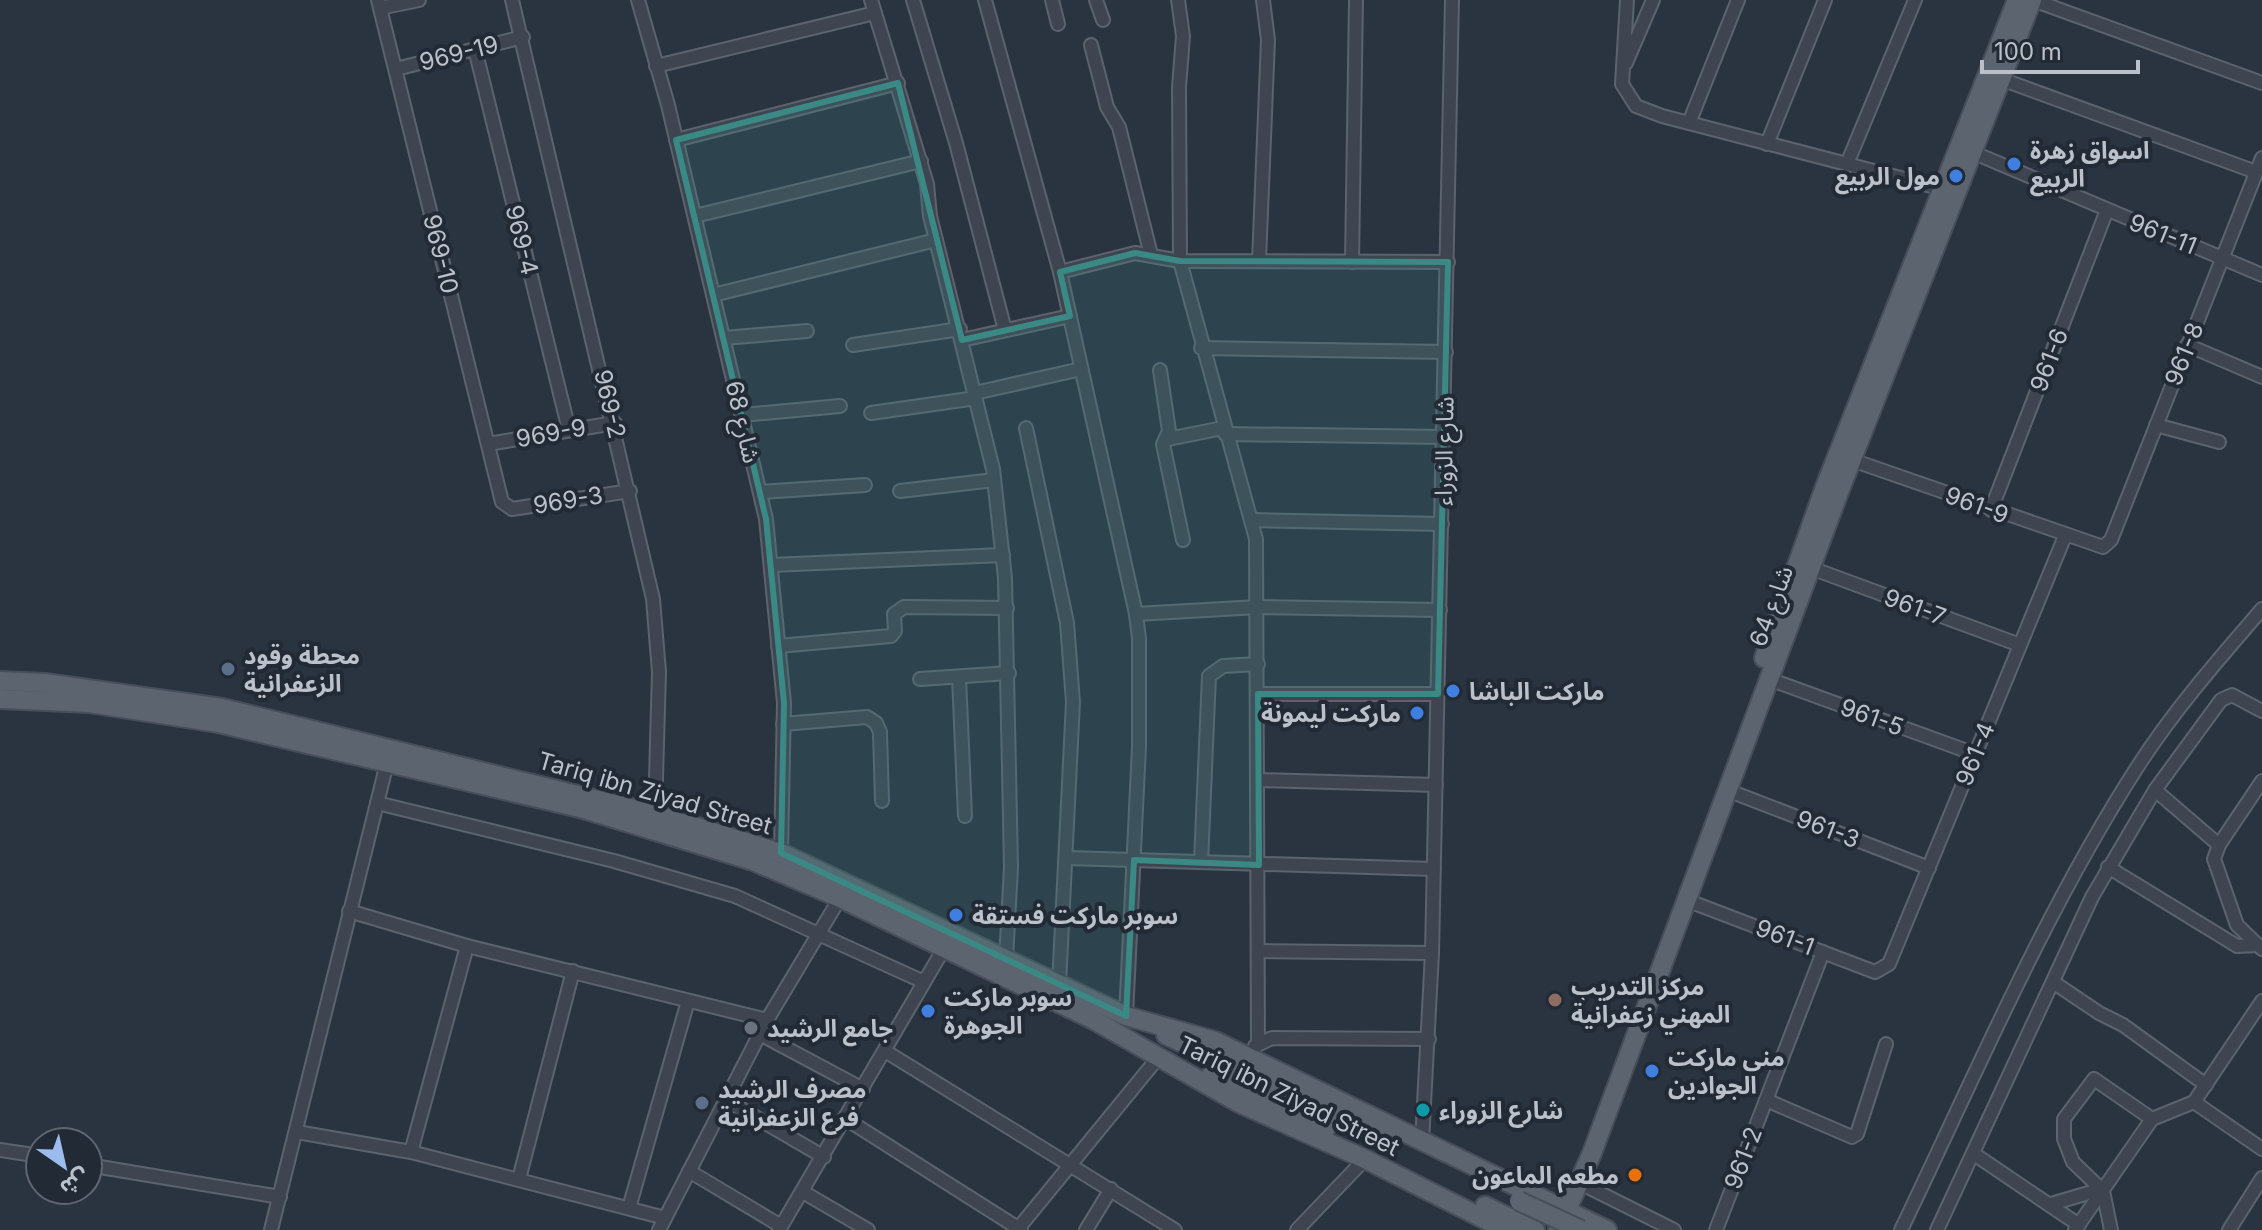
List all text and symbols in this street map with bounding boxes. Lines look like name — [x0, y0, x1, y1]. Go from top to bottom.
scale bar — [1982, 24, 2138, 74]
street label: 969-19 — [417, 29, 501, 77]
text: 100 m — [1994, 37, 2062, 66]
place label: اسواق زهرة الربيع — [2030, 136, 2150, 197]
marker: اسواق زهرة الربيع — [2005, 155, 2023, 173]
place label: مول الربيع — [1835, 162, 1940, 195]
marker: مول الربيع — [1947, 167, 1965, 185]
street label: 969-4 — [499, 202, 545, 278]
street label: 961-11 — [2125, 207, 2201, 261]
street label: 969-10 — [417, 211, 465, 297]
street label: 961-8 — [2158, 318, 2210, 390]
street label: 961-6 — [2024, 324, 2074, 396]
street label: 969-2 — [588, 367, 632, 441]
street label: شارع 68 — [717, 378, 766, 467]
street label: شارع الزوراء — [1429, 396, 1462, 506]
street label: 969-9 — [514, 413, 588, 453]
street label: 969-3 — [531, 480, 605, 520]
street label: 961-9 — [1941, 480, 2013, 530]
street label: شارع 64 — [1743, 562, 1802, 651]
street label: 961-7 — [1880, 582, 1950, 632]
place label: محطة وقود الزعفرانية — [244, 641, 360, 698]
marker: محطة وقود الزعفرانية — [219, 660, 237, 678]
place label: ماركت الباشا — [1469, 677, 1604, 706]
marker: ماركت الباشا — [1444, 682, 1462, 700]
street label: 961-5 — [1836, 692, 1908, 742]
place label: ماركت ليمونة — [1261, 699, 1401, 728]
marker: ماركت ليمونة — [1408, 704, 1426, 722]
street label: 961-4 — [1949, 718, 2001, 790]
street label: Tariq ibn Ziyad Street — [535, 746, 776, 840]
street label: 961-3 — [1792, 804, 1864, 854]
place label: سوبر ماركت فستقة — [972, 901, 1178, 930]
marker: سوبر ماركت فستقة — [947, 906, 965, 924]
street label: 961-1 — [1752, 913, 1818, 961]
place label: مركز التدريب المهني زعفرانية — [1571, 972, 1730, 1034]
place label: سوبر ماركت الجوهرة — [944, 983, 1072, 1040]
marker: مركز التدريب المهني زعفرانية — [1546, 991, 1564, 1009]
marker: سوبر ماركت الجوهرة — [919, 1002, 937, 1020]
place label: جامع الرشيد — [767, 1014, 893, 1047]
marker: جامع الرشيد — [742, 1019, 760, 1037]
street label: Tariq ibn Ziyad Street — [1174, 1030, 1404, 1162]
place label: مني ماركت الجوادين — [1668, 1043, 1785, 1100]
marker: مني ماركت الجوادين — [1643, 1062, 1661, 1080]
place label: مصرف الرشيد فرع الزعفرانية — [718, 1075, 866, 1135]
marker: مصرف الرشيد فرع الزعفرانية — [693, 1094, 711, 1112]
place label: شارع الزوراء — [1439, 1096, 1563, 1128]
marker: شارع الزوراء — [1414, 1101, 1432, 1119]
street label: 961-2 — [1718, 1123, 1768, 1193]
north arrow — [24, 1126, 104, 1206]
place label: مطعم الماعون — [1472, 1161, 1619, 1193]
text: ش — [55, 1163, 95, 1202]
marker: مطعم الماعون — [1626, 1166, 1644, 1184]

